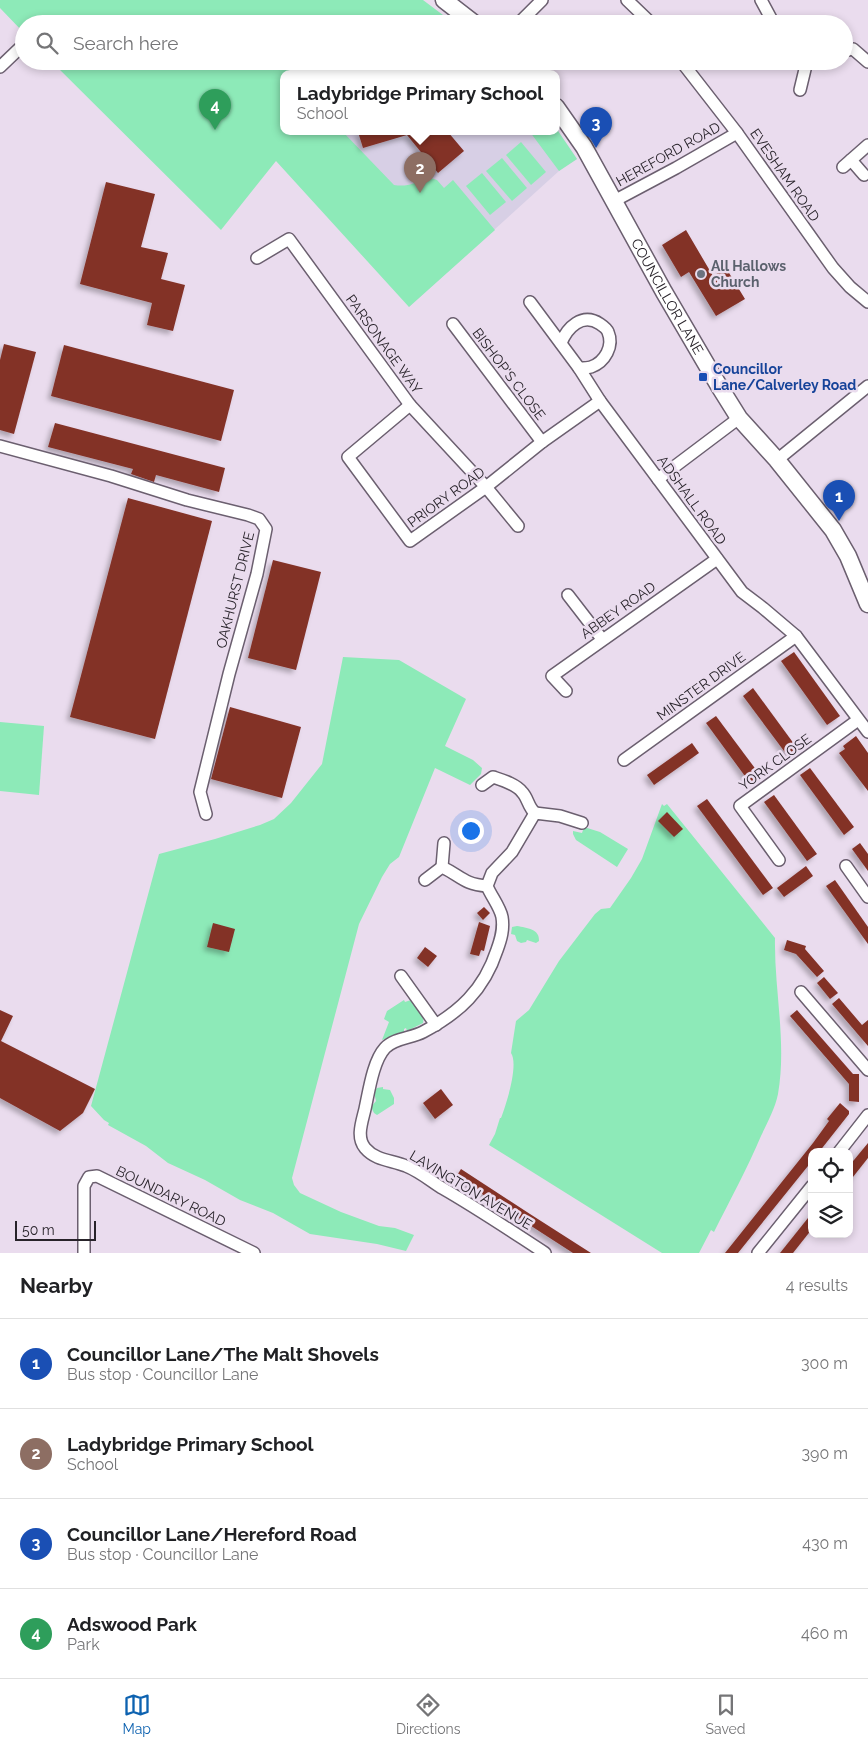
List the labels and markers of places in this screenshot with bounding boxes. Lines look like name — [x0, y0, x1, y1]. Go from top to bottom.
pin: 4 — [199, 89, 231, 130]
pin: 3 — [580, 107, 612, 148]
pin: 2 — [404, 152, 436, 193]
place label: All Hallows Church — [711, 258, 786, 290]
marker: All Hallows Church — [695, 268, 707, 280]
place label: Councillor Lane/Calverley Road — [713, 361, 856, 393]
marker: Councillor Lane/Calverley Road — [697, 371, 709, 383]
pin: 1 — [823, 480, 855, 521]

